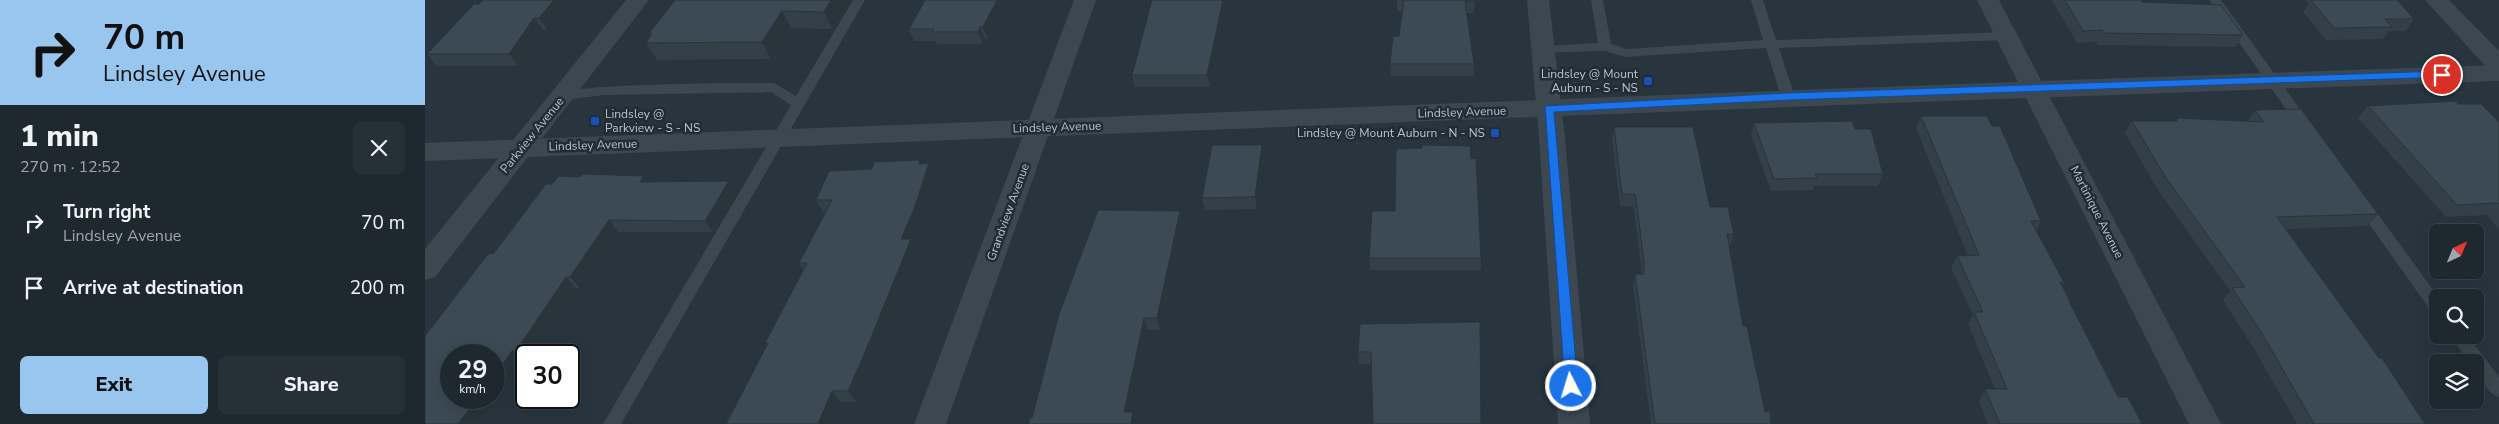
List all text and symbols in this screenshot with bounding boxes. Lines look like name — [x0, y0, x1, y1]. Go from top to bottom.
text: 70 m — [103, 14, 185, 61]
icon: right — [20, 20, 85, 85]
pin — [2421, 54, 2463, 96]
text: Lindsley Avenue — [103, 59, 266, 89]
icon: arrive — [2428, 61, 2456, 89]
place label: Lindsley @ Mount Auburn - S - NS — [1541, 66, 1639, 96]
marker: Lindsley @ Mount Auburn - S - NS — [1642, 75, 1654, 87]
street label: Parkview Avenue — [496, 94, 568, 176]
street label: Lindsley Avenue — [1417, 102, 1507, 122]
place label: Lindsley @ Parkview - S - NS — [605, 106, 700, 136]
marker: Lindsley @ Parkview - S - NS — [589, 115, 601, 127]
text: 1 min — [20, 116, 99, 157]
street label: Lindsley Avenue — [1012, 117, 1102, 137]
button: close — [353, 122, 405, 174]
place label: Lindsley @ Mount Auburn - N - NS — [1297, 125, 1485, 141]
marker: Lindsley @ Mount Auburn - N - NS — [1489, 127, 1501, 139]
street label: Lindsley Avenue — [548, 135, 638, 155]
text: 270 m · 12:52 — [20, 156, 121, 178]
street label: Grandview Avenue — [983, 161, 1033, 263]
street label: Martinique Avenue — [2067, 163, 2127, 261]
text: Turn right — [63, 199, 150, 225]
icon: right — [20, 209, 48, 237]
text: 70 m — [361, 210, 405, 236]
north arrow — [2429, 224, 2484, 279]
map controls — [2429, 224, 2484, 409]
text: Lindsley Avenue — [63, 225, 181, 247]
icon: arrive — [20, 274, 48, 302]
text: Arrive at destination — [63, 275, 244, 301]
text: 200 m — [350, 275, 405, 301]
button: search — [2429, 289, 2484, 344]
speed limit sign: 30 — [515, 344, 580, 409]
text: 29 — [457, 353, 488, 387]
button: layers — [2429, 354, 2484, 409]
button: Exit — [20, 356, 208, 414]
button: Share — [218, 356, 405, 414]
position arrow — [1544, 359, 1596, 411]
text: km/h — [459, 381, 486, 397]

